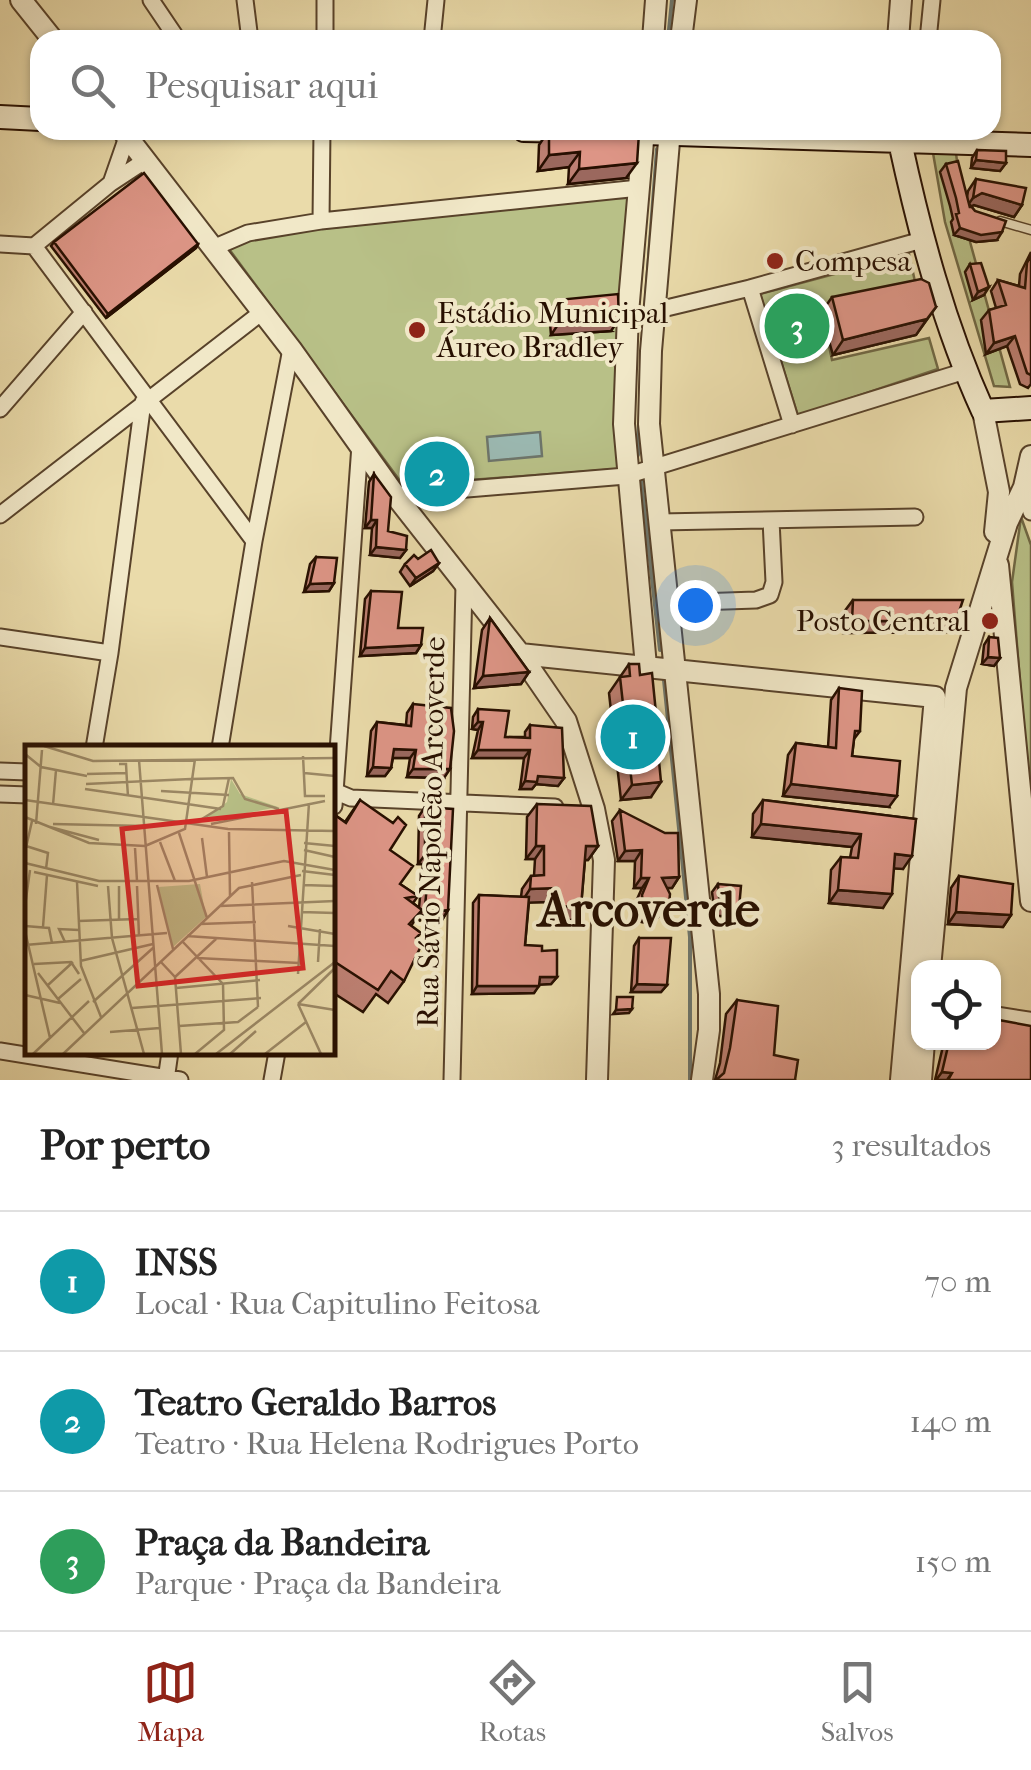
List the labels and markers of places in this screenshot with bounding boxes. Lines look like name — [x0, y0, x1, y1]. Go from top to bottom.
place label: Compesa — [795, 244, 912, 279]
marker: Compesa — [764, 250, 786, 272]
pin: 3 — [764, 288, 830, 364]
place label: Estádio Municipal Áureo Bradley — [436, 296, 668, 365]
marker: Estádio Municipal Áureo Bradley — [406, 319, 428, 341]
pin: 2 — [404, 436, 470, 512]
place label: Posto Central — [796, 604, 970, 639]
marker: Posto Central — [979, 610, 1001, 632]
pin: 1 — [600, 700, 666, 774]

